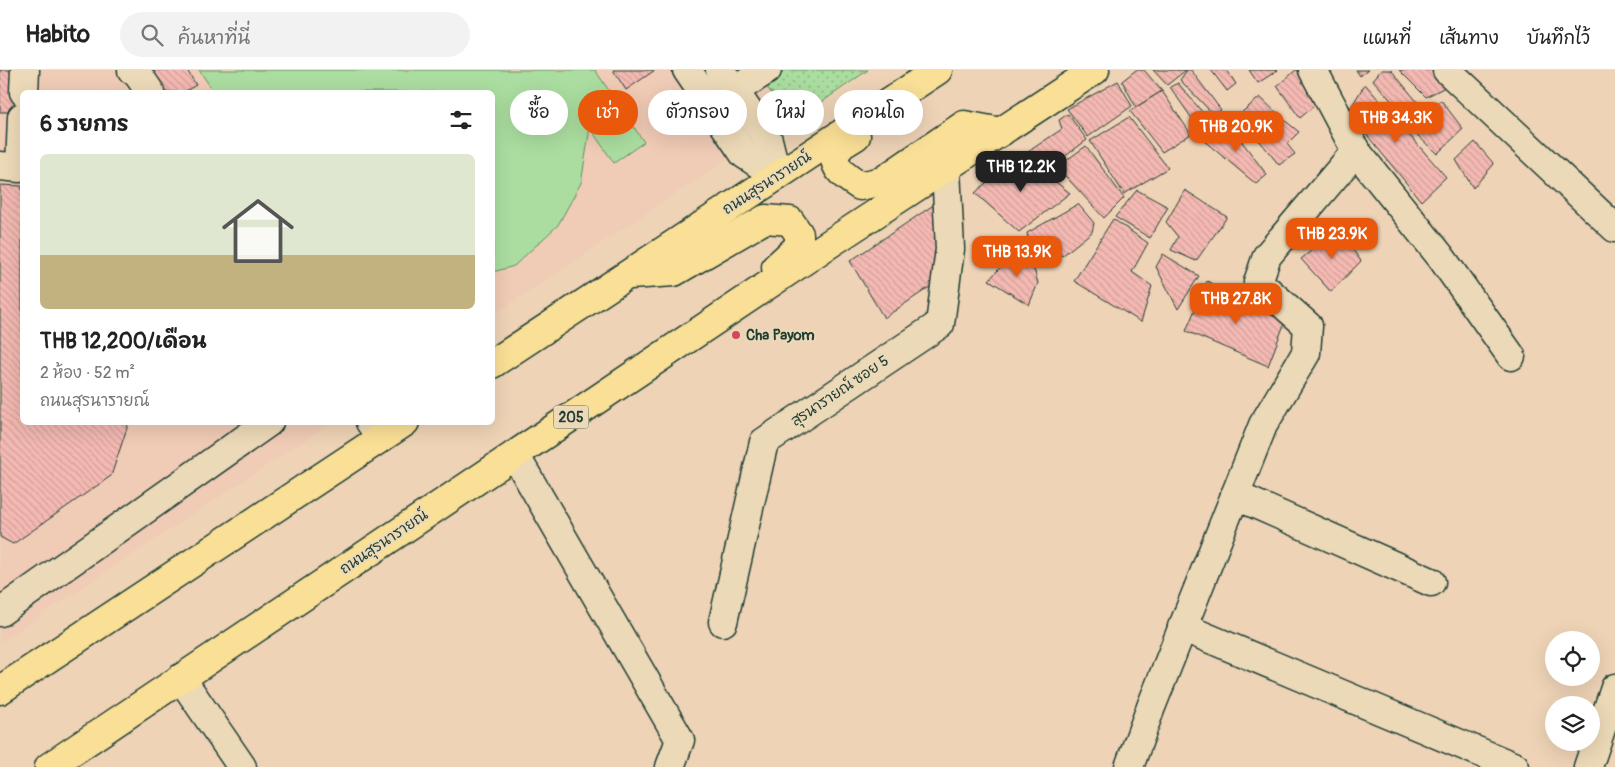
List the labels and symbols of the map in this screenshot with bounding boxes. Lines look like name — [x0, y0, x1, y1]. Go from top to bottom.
pin: THB 34.3K — [1339, 102, 1453, 144]
pin: THB 20.9K — [1179, 111, 1293, 153]
street label: ถนนสุรนารายณ์ — [718, 146, 816, 220]
pin: THB 12.2K — [964, 150, 1078, 193]
pin: THB 23.9K — [1275, 218, 1389, 260]
pin: THB 13.9K — [960, 236, 1074, 278]
pin: THB 27.8K — [1179, 282, 1293, 325]
place label: Cha Payom — [746, 326, 815, 345]
marker: Cha Payom — [730, 329, 742, 341]
street label: สุรนารายณ์ ซอย 5 — [787, 350, 893, 432]
road number: 205 — [554, 406, 588, 428]
street label: ถนนสุรนารายณ์ — [336, 504, 433, 579]

